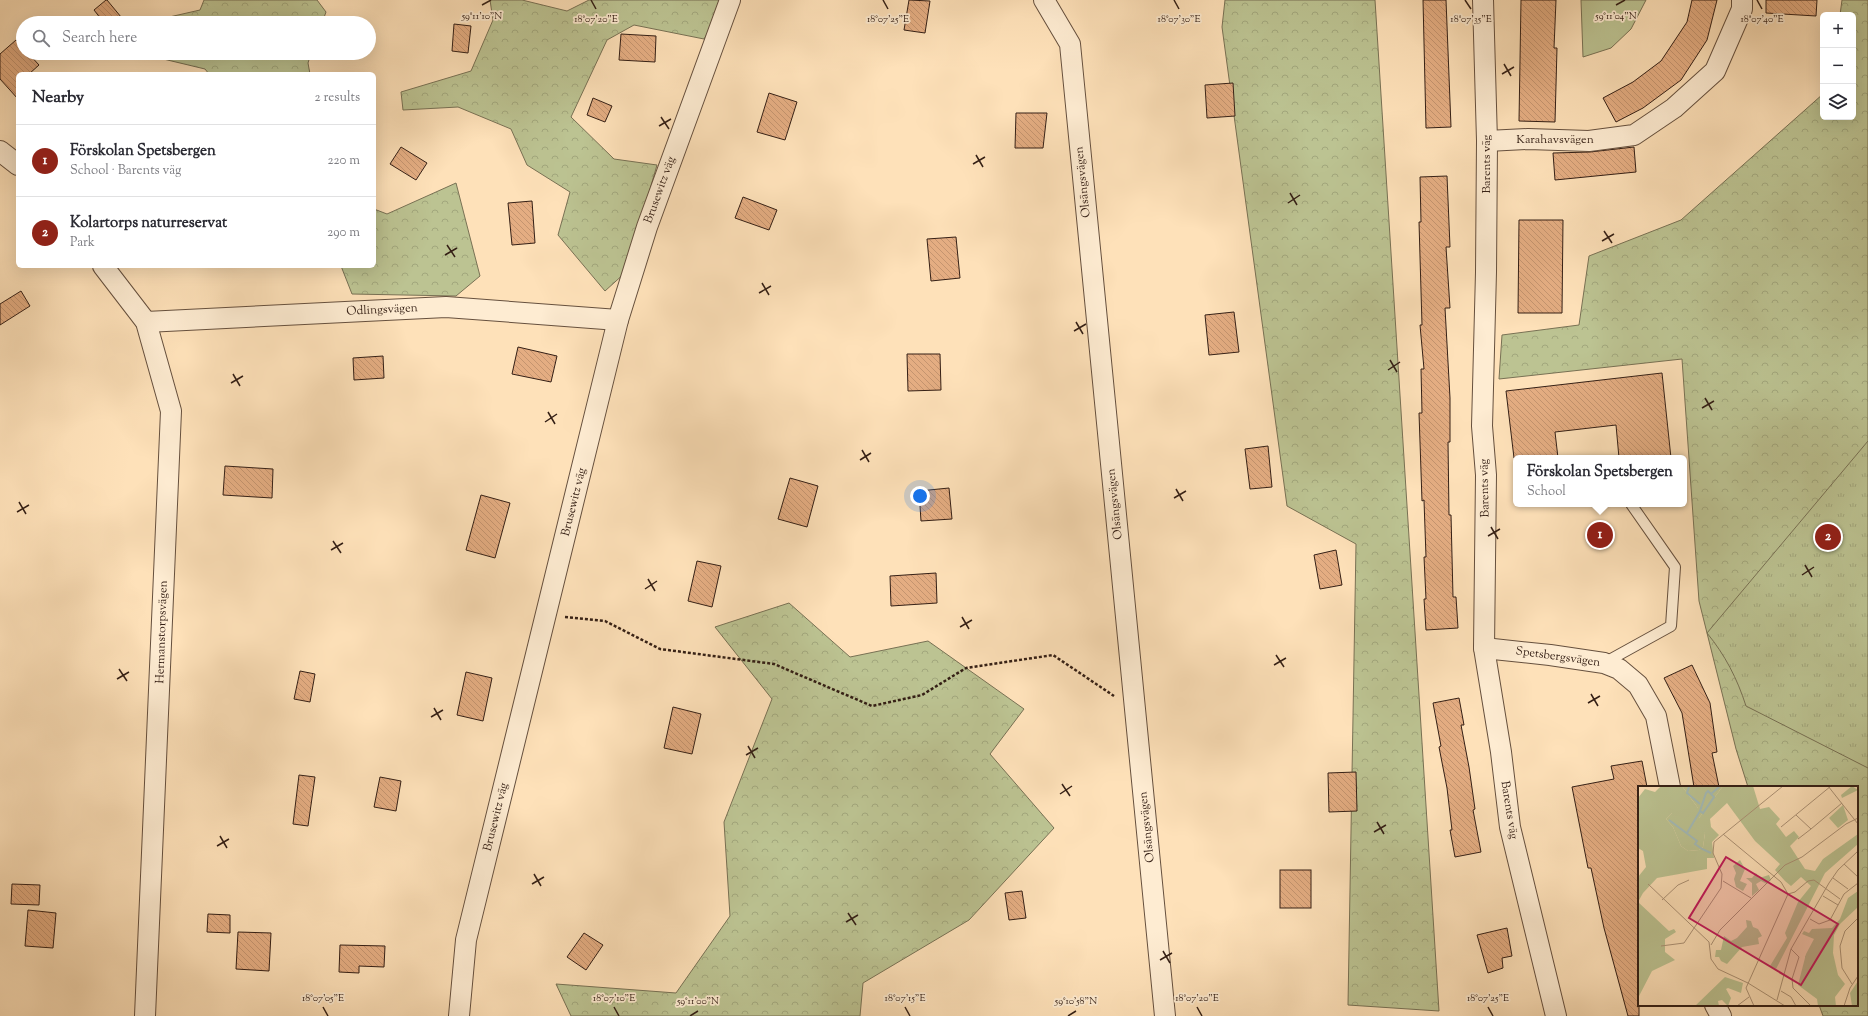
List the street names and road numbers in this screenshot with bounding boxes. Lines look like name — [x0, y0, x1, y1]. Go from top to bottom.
street label: Karahavsvägen — [1516, 131, 1594, 149]
street label: Barents väg — [1478, 134, 1496, 193]
street label: Olsängsvägen — [1070, 146, 1096, 218]
street label: Brusewitz väg — [640, 154, 680, 226]
street label: Odlingsvägen — [346, 299, 418, 321]
street label: Barents väg — [1475, 458, 1495, 518]
street label: Brusewitz väg — [557, 466, 591, 538]
street label: Olsängsvägen — [1102, 468, 1128, 540]
street label: Hermanstorpsvägen — [151, 580, 173, 684]
street label: Spetsbergsvägen — [1514, 642, 1602, 672]
street label: Barents väg — [1496, 780, 1523, 841]
street label: Brusewitz väg — [479, 781, 513, 853]
street label: Olsängsvägen — [1134, 791, 1160, 863]

